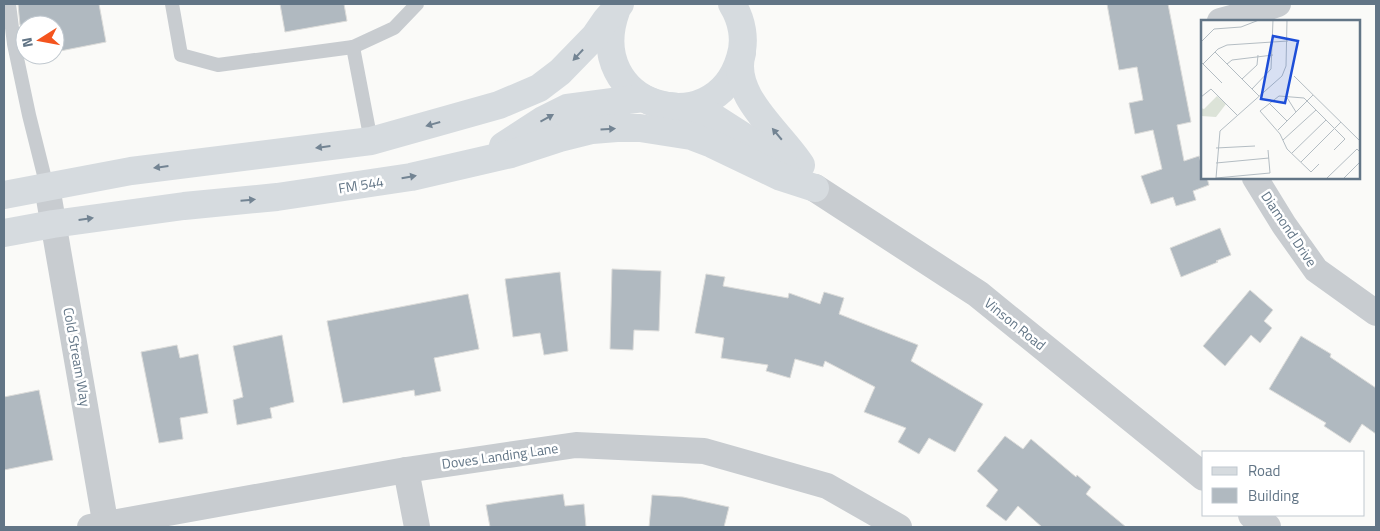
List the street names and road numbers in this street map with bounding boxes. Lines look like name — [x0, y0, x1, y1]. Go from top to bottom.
street label: FM 544 — [337, 171, 385, 198]
street label: Diamond Drive — [1256, 187, 1322, 271]
street label: Vinson Road — [980, 292, 1051, 355]
street label: Cold Stream Way — [58, 306, 97, 408]
street label: Doves Landing Lane — [440, 437, 560, 474]

